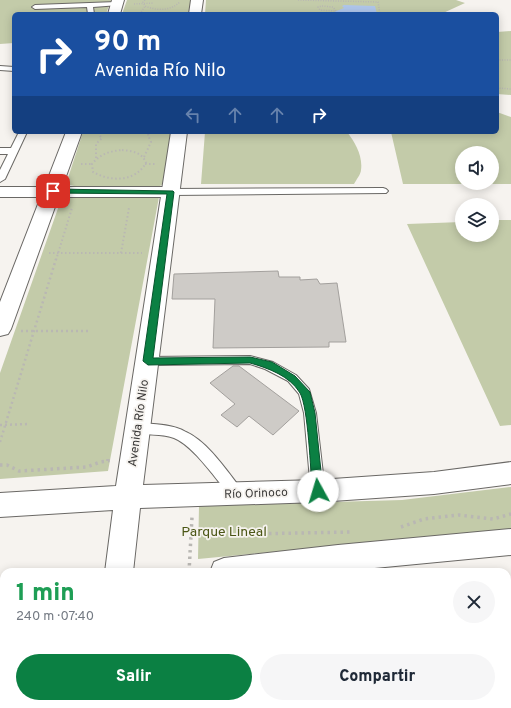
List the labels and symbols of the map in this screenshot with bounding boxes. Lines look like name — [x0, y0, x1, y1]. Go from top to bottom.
pin — [36, 174, 70, 208]
street label: Avenida Río Nilo — [125, 378, 153, 468]
position arrow — [297, 470, 339, 512]
street label: Río Orinoco — [224, 485, 288, 503]
park label: Parque Lineal — [181, 524, 267, 541]

